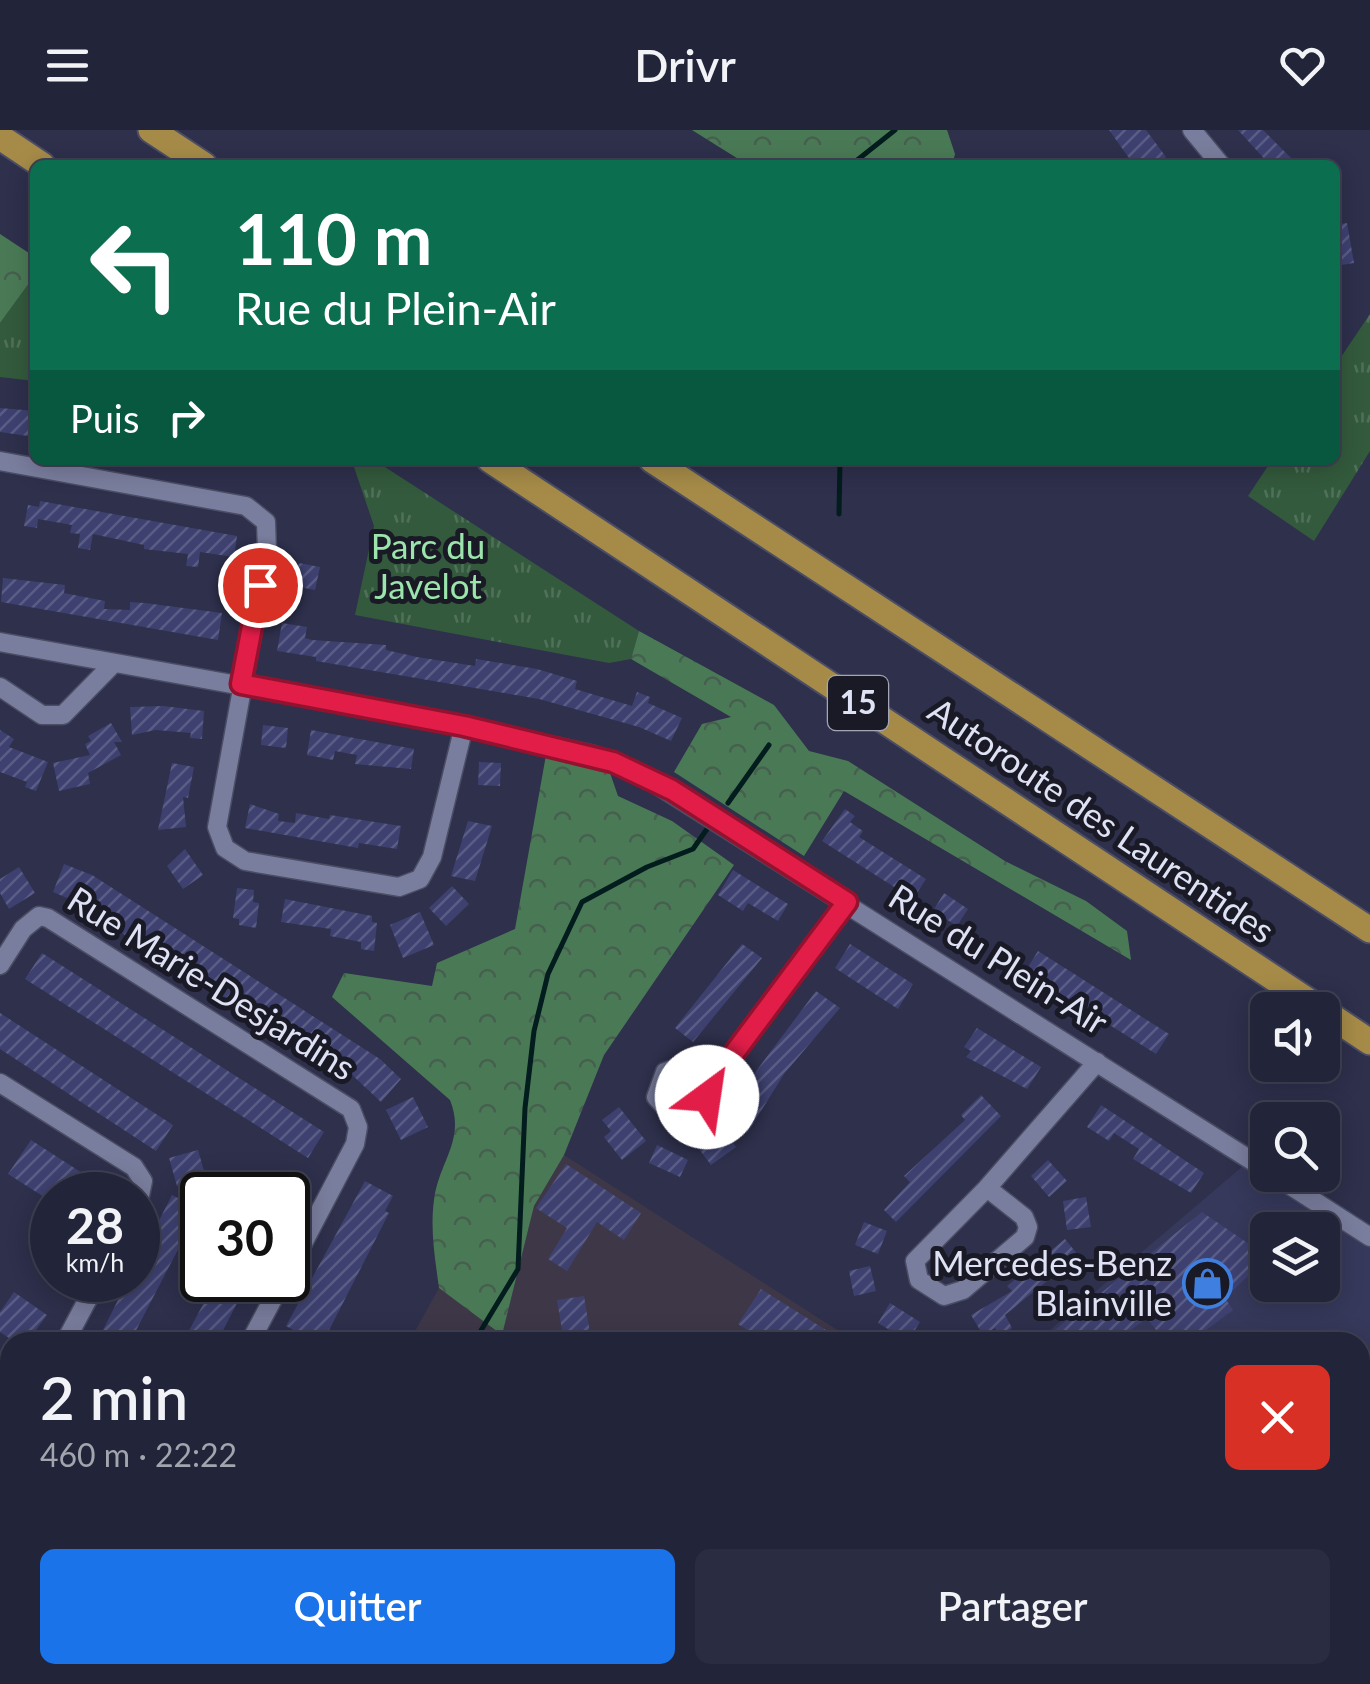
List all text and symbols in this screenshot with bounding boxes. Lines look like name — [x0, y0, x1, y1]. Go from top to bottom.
icon: menu — [40, 38, 95, 93]
text: Drivr — [634, 38, 736, 92]
icon: heart — [1275, 38, 1330, 93]
text: 110 m — [235, 196, 432, 280]
icon: left — [70, 200, 200, 330]
text: Rue du Plein-Air — [235, 281, 556, 335]
icon: right — [159, 390, 214, 445]
text: Puis — [70, 395, 139, 441]
park label: Parc du Javelot — [371, 524, 485, 606]
pin — [218, 543, 303, 628]
icon: arrive — [233, 558, 288, 613]
road number: 15 — [828, 676, 888, 730]
street label: Autoroute des Laurentides — [921, 688, 1283, 951]
street label: Rue du Plein-Air — [882, 874, 1116, 1042]
street label: Rue Marie-Desjardins — [61, 877, 363, 1088]
map controls — [1250, 992, 1340, 1302]
button: sound — [1250, 992, 1340, 1082]
position arrow — [655, 1045, 759, 1149]
button: search — [1250, 1102, 1340, 1192]
speed limit sign: 30 — [180, 1172, 310, 1302]
text: 28 — [66, 1195, 124, 1255]
button: layers — [1250, 1212, 1340, 1302]
place label: Mercedes-Benz Blainville — [932, 1241, 1172, 1323]
text: km/h — [66, 1247, 124, 1277]
shop icon: Mercedes-Benz Blainville — [1181, 1258, 1233, 1310]
text: 2 min — [40, 1361, 188, 1433]
button: close — [1225, 1365, 1330, 1470]
text: 460 m · 22:22 — [40, 1435, 237, 1474]
button: Quitter — [40, 1549, 675, 1664]
button: Partager — [695, 1549, 1330, 1664]

